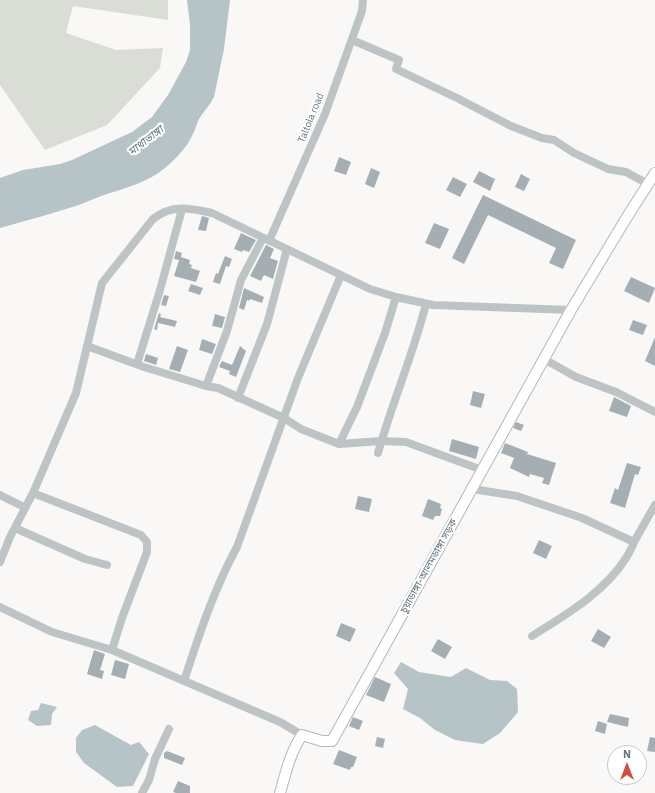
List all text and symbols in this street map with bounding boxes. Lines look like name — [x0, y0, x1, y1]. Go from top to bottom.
street label: Taltola road — [296, 91, 326, 145]
water label: মাথাভাঙ্গা — [126, 123, 166, 159]
street label: চুয়াডাঙ্গা-আলমডাঙ্গা সড়ক — [398, 517, 460, 615]
north arrow — [607, 745, 647, 785]
text: N — [623, 747, 631, 761]

